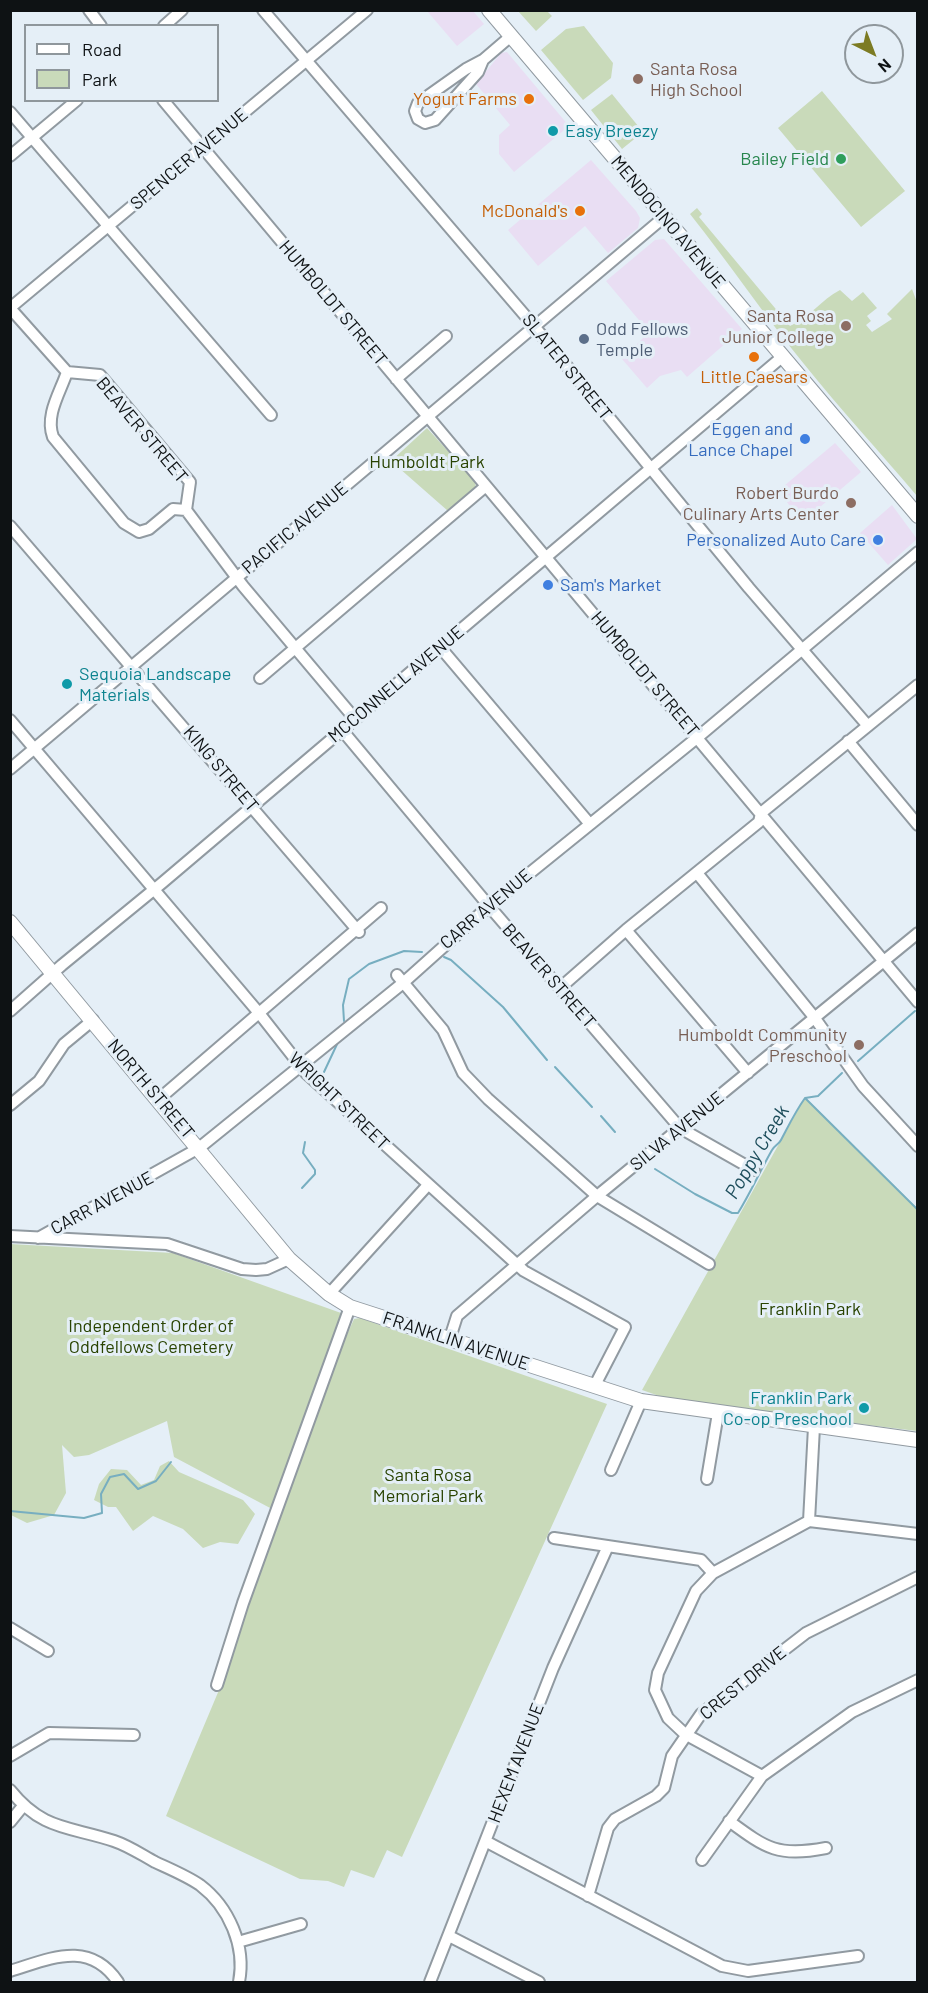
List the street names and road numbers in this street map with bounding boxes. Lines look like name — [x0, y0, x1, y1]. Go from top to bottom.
street label: SPENCER AVENUE — [126, 104, 252, 214]
street label: MENDOCINO AVENUE — [606, 151, 730, 293]
street label: HUMBOLDT STREET — [274, 236, 392, 370]
street label: SLATER STREET — [518, 310, 616, 424]
street label: BEAVER STREET — [91, 373, 193, 487]
street label: PACIFIC AVENUE — [238, 477, 352, 579]
street label: HUMBOLDT STREET — [586, 607, 704, 741]
street label: MCCONNELL AVENUE — [324, 621, 468, 747]
street label: KING STREET — [179, 722, 263, 816]
street label: CARR AVENUE — [436, 864, 536, 954]
street label: BEAVER STREET — [498, 919, 600, 1033]
street label: NORTH STREET — [103, 1035, 199, 1143]
street label: WRIGHT STREET — [284, 1048, 394, 1154]
street label: SILVA AVENUE — [626, 1087, 728, 1175]
street label: CARR AVENUE — [47, 1167, 157, 1239]
street label: FRANKLIN AVENUE — [380, 1307, 532, 1375]
street label: CREST DRIVE — [695, 1642, 791, 1724]
street label: HEXEM AVENUE — [483, 1700, 549, 1826]

